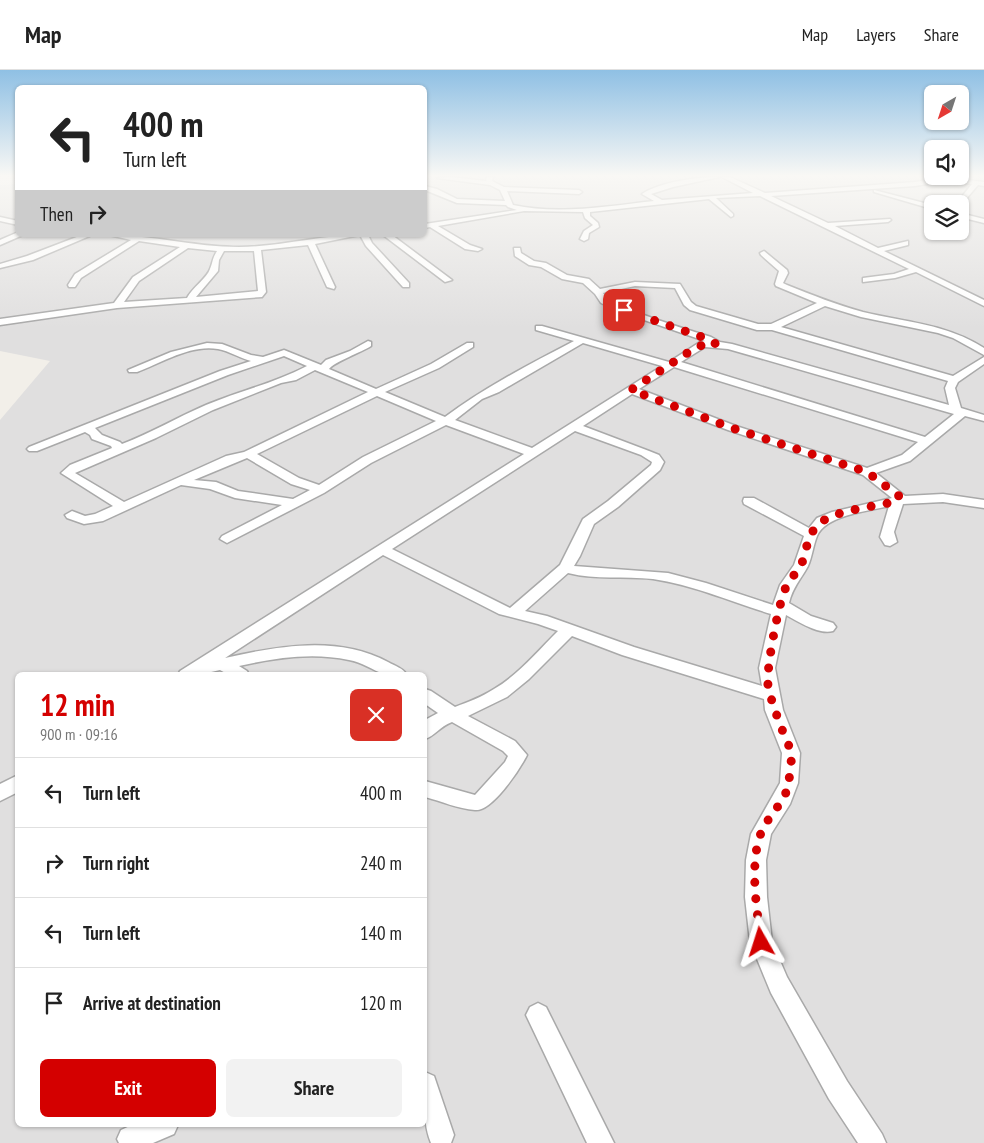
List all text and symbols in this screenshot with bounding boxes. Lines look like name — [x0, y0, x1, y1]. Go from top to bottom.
text: Map — [25, 19, 62, 50]
text: Map — [802, 23, 828, 46]
text: Layers — [856, 23, 896, 46]
text: Share — [924, 23, 959, 46]
north arrow — [924, 85, 969, 130]
map controls — [924, 85, 969, 240]
text: 400 m — [123, 101, 204, 147]
icon: left — [40, 105, 105, 170]
button: sound — [924, 140, 969, 185]
text: Turn left — [123, 145, 187, 173]
button: layers — [924, 195, 969, 240]
icon: right — [83, 200, 111, 228]
text: Then — [40, 202, 73, 226]
pin — [603, 289, 645, 331]
icon: arrive — [610, 296, 638, 324]
text: 12 min — [40, 685, 115, 724]
button: close — [350, 689, 402, 741]
text: 900 m · 09:16 — [40, 724, 118, 744]
icon: left — [40, 779, 68, 807]
text: Turn left — [83, 781, 140, 805]
text: 400 m — [360, 781, 402, 805]
icon: right — [40, 849, 68, 877]
text: Turn right — [83, 851, 149, 875]
text: 240 m — [360, 851, 402, 875]
position arrow — [734, 915, 786, 967]
icon: left — [40, 919, 68, 947]
text: Turn left — [83, 921, 140, 945]
text: 140 m — [360, 921, 402, 945]
icon: arrive — [40, 989, 68, 1017]
text: Arrive at destination — [83, 991, 221, 1015]
text: 120 m — [360, 991, 402, 1015]
button: Exit — [40, 1059, 216, 1117]
button: Share — [226, 1059, 402, 1117]

